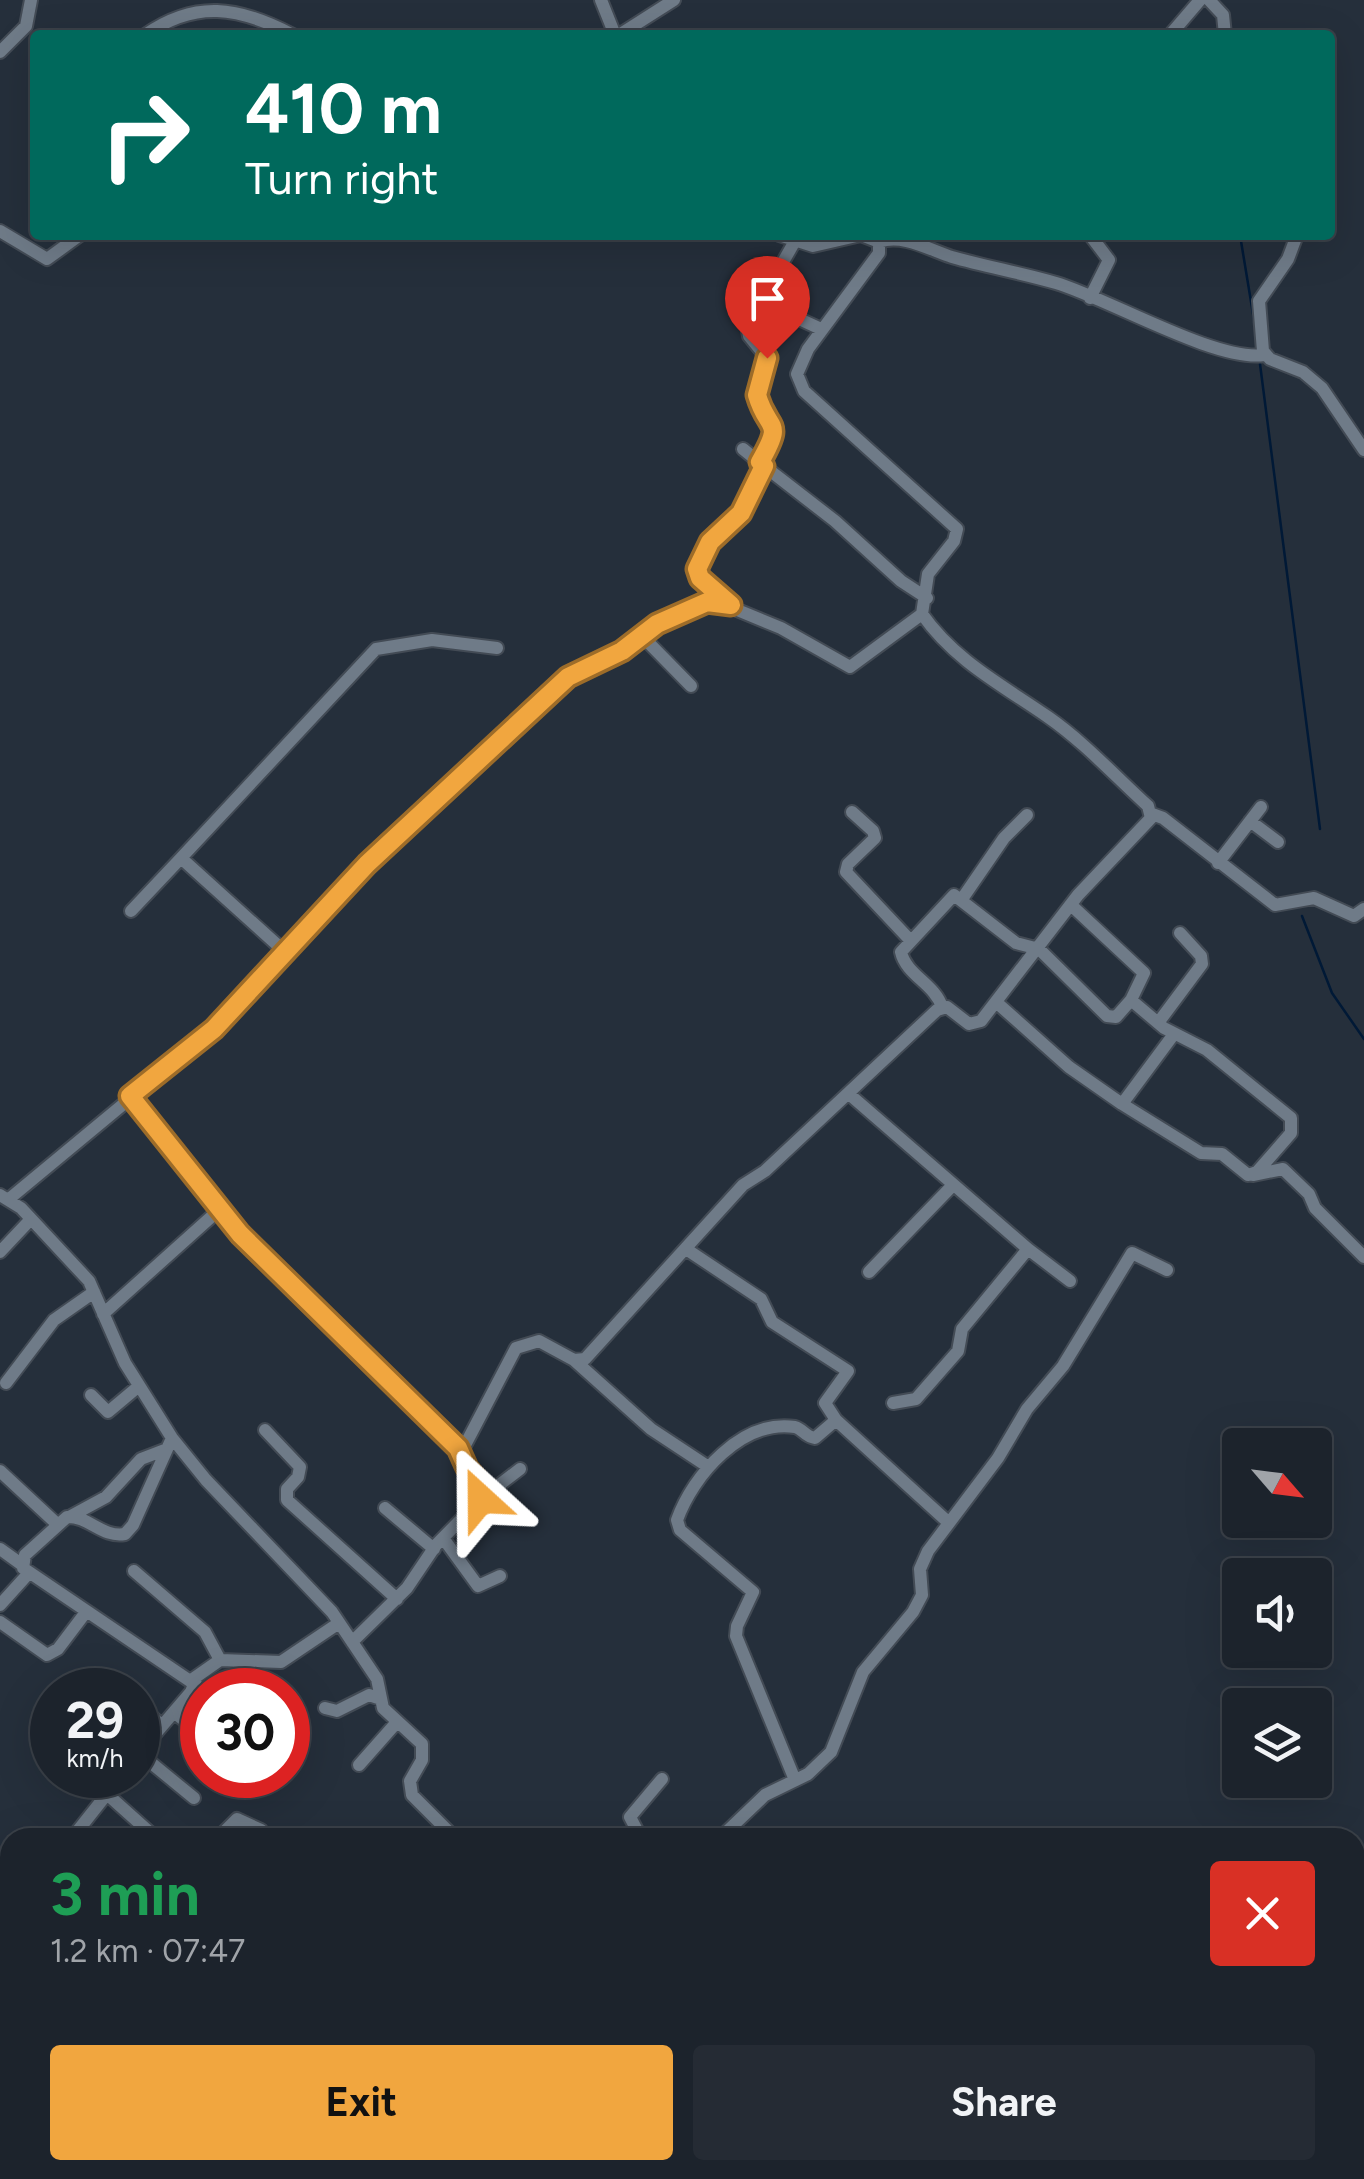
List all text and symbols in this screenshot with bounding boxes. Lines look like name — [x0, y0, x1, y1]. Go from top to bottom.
text: 410 m — [245, 66, 442, 151]
icon: right — [80, 70, 210, 200]
text: Turn right — [245, 151, 438, 205]
pin — [725, 256, 810, 359]
icon: arrive — [740, 271, 795, 326]
north arrow — [1222, 1428, 1332, 1538]
map controls — [1222, 1428, 1332, 1798]
position arrow — [429, 1447, 533, 1551]
button: sound — [1222, 1558, 1332, 1668]
speed limit sign: 30 — [180, 1668, 310, 1798]
button: layers — [1222, 1688, 1332, 1798]
text: 29 — [66, 1690, 124, 1751]
text: km/h — [66, 1743, 124, 1773]
text: 3 min — [50, 1858, 200, 1930]
button: close — [1210, 1861, 1315, 1966]
text: 1.2 km · 07:47 — [50, 1932, 245, 1970]
button: Exit — [50, 2045, 673, 2160]
button: Share — [693, 2045, 1315, 2160]

